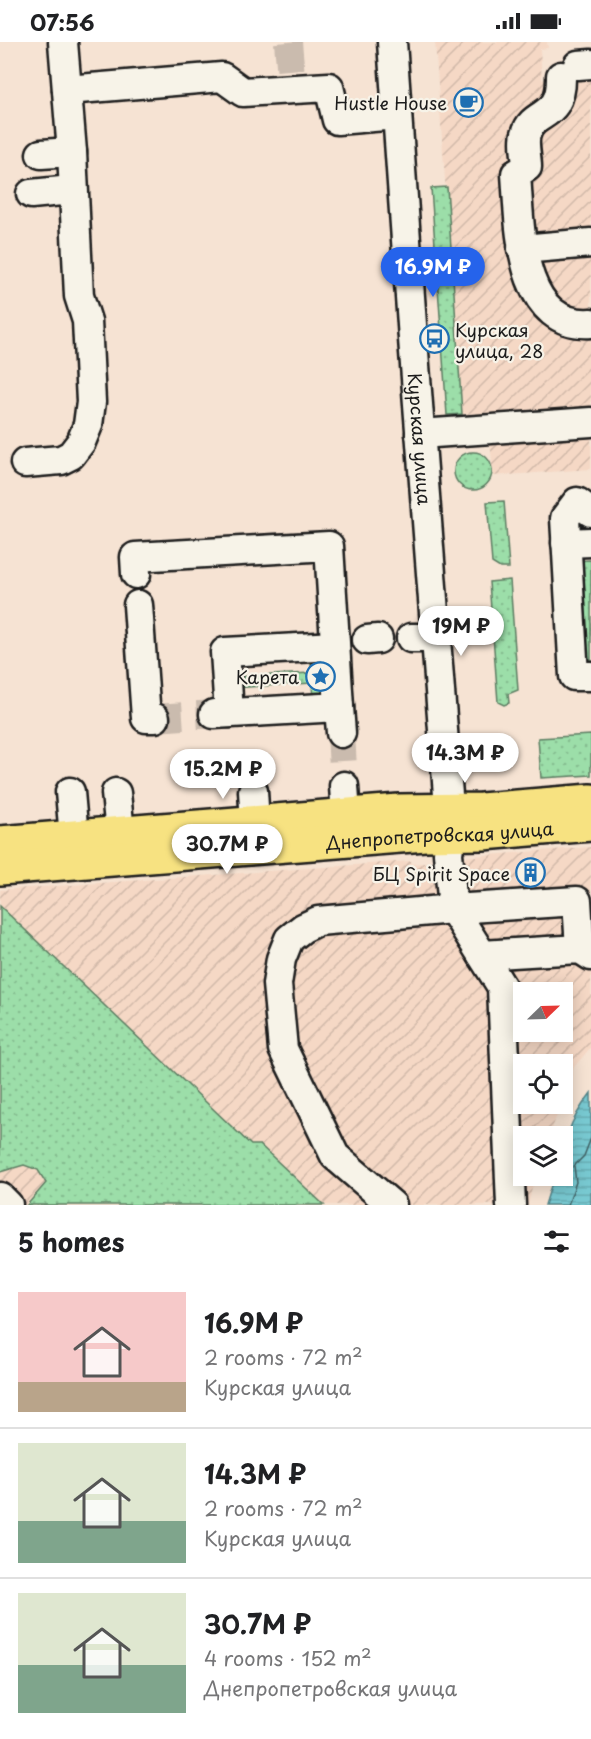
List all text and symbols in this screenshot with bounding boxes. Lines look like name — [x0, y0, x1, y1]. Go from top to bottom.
text: 07:56 — [30, 5, 94, 38]
cafe icon: Hustle House — [452, 86, 484, 118]
place label: Hustle House — [334, 89, 447, 116]
pin: 16.9M ₽ — [378, 247, 488, 298]
text: 16.9M ₽ — [395, 251, 471, 281]
place label: Курская улица, 28 — [455, 316, 544, 364]
bus stop icon: Курская улица, 28 — [418, 323, 450, 355]
street label: Курская улица — [402, 372, 439, 507]
pin: 19M ₽ — [419, 606, 503, 657]
text: 19M ₽ — [432, 610, 490, 640]
place icon: Карета — [304, 660, 336, 692]
place label: Карета — [236, 663, 299, 690]
pin: 14.3M ₽ — [410, 733, 520, 784]
text: 14.3M ₽ — [426, 737, 504, 767]
pin: 15.2M ₽ — [168, 749, 278, 800]
text: 15.2M ₽ — [184, 753, 262, 783]
street label: Днепропетровская улица — [324, 814, 555, 855]
pin: 30.7M ₽ — [172, 824, 282, 875]
text: 30.7M ₽ — [186, 828, 268, 858]
building icon: БЦ Spirit Space — [515, 857, 547, 889]
place label: БЦ Spirit Space — [373, 860, 510, 887]
north arrow — [513, 982, 573, 1042]
map controls — [513, 982, 573, 1186]
button: locate — [513, 1054, 573, 1114]
button: layers — [513, 1126, 573, 1186]
text: 5 homes — [18, 1222, 124, 1261]
icon: filters — [540, 1225, 573, 1258]
text: 16.9M ₽ — [204, 1303, 303, 1342]
icon: home — [66, 1316, 138, 1388]
text: 2 rooms · 72 m² — [204, 1342, 363, 1372]
text: Курская улица — [204, 1372, 351, 1402]
text: 14.3M ₽ — [204, 1454, 306, 1493]
icon: home — [66, 1467, 138, 1539]
text: 2 rooms · 72 m² — [204, 1493, 363, 1523]
text: Курская улица — [204, 1523, 351, 1553]
text: 30.7M ₽ — [204, 1604, 311, 1643]
icon: home — [66, 1617, 138, 1689]
text: 4 rooms · 152 m² — [204, 1643, 372, 1673]
text: Днепропетровская улица — [204, 1673, 457, 1703]

